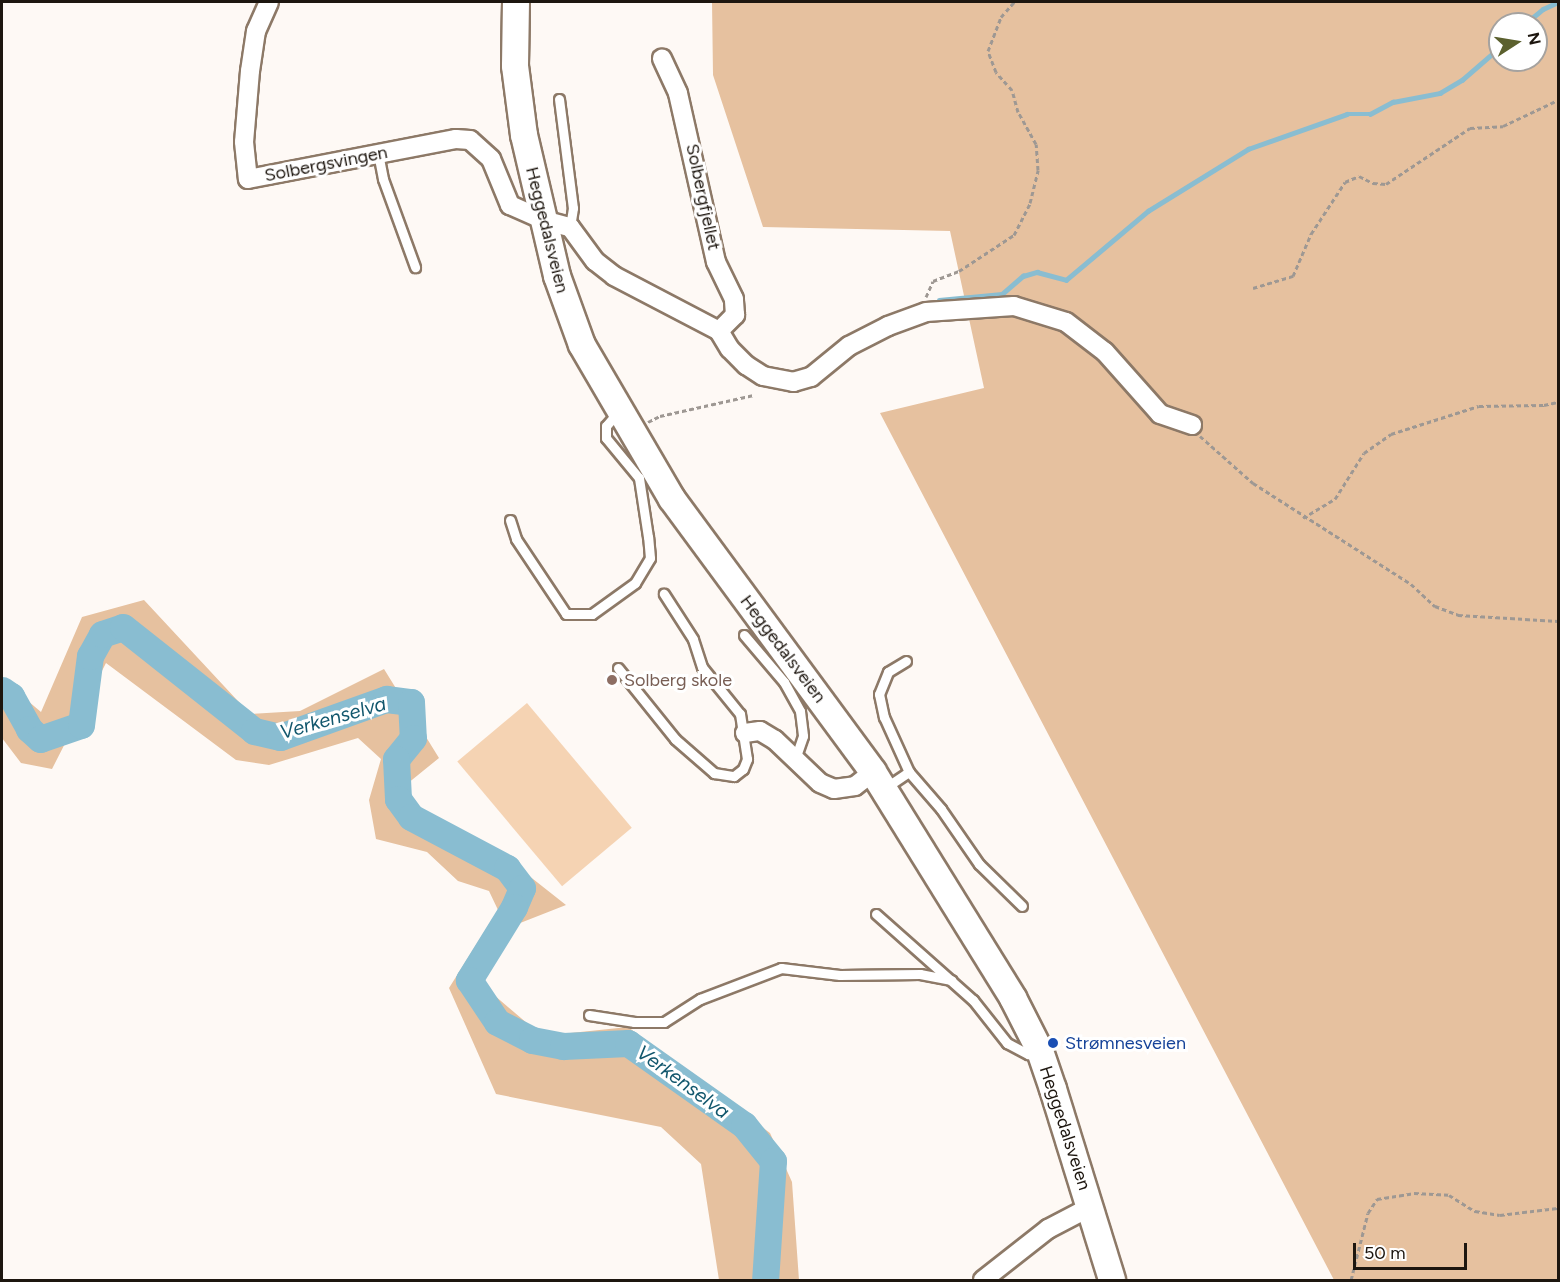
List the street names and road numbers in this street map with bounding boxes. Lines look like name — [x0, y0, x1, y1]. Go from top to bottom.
street label: Solbergsvingen — [263, 141, 389, 187]
street label: Solbergfjellet — [681, 142, 725, 252]
street label: Heggedalsveien — [521, 165, 573, 295]
street label: Heggedalsveien — [735, 591, 831, 707]
street label: Heggedalsveien — [1035, 1063, 1095, 1193]

